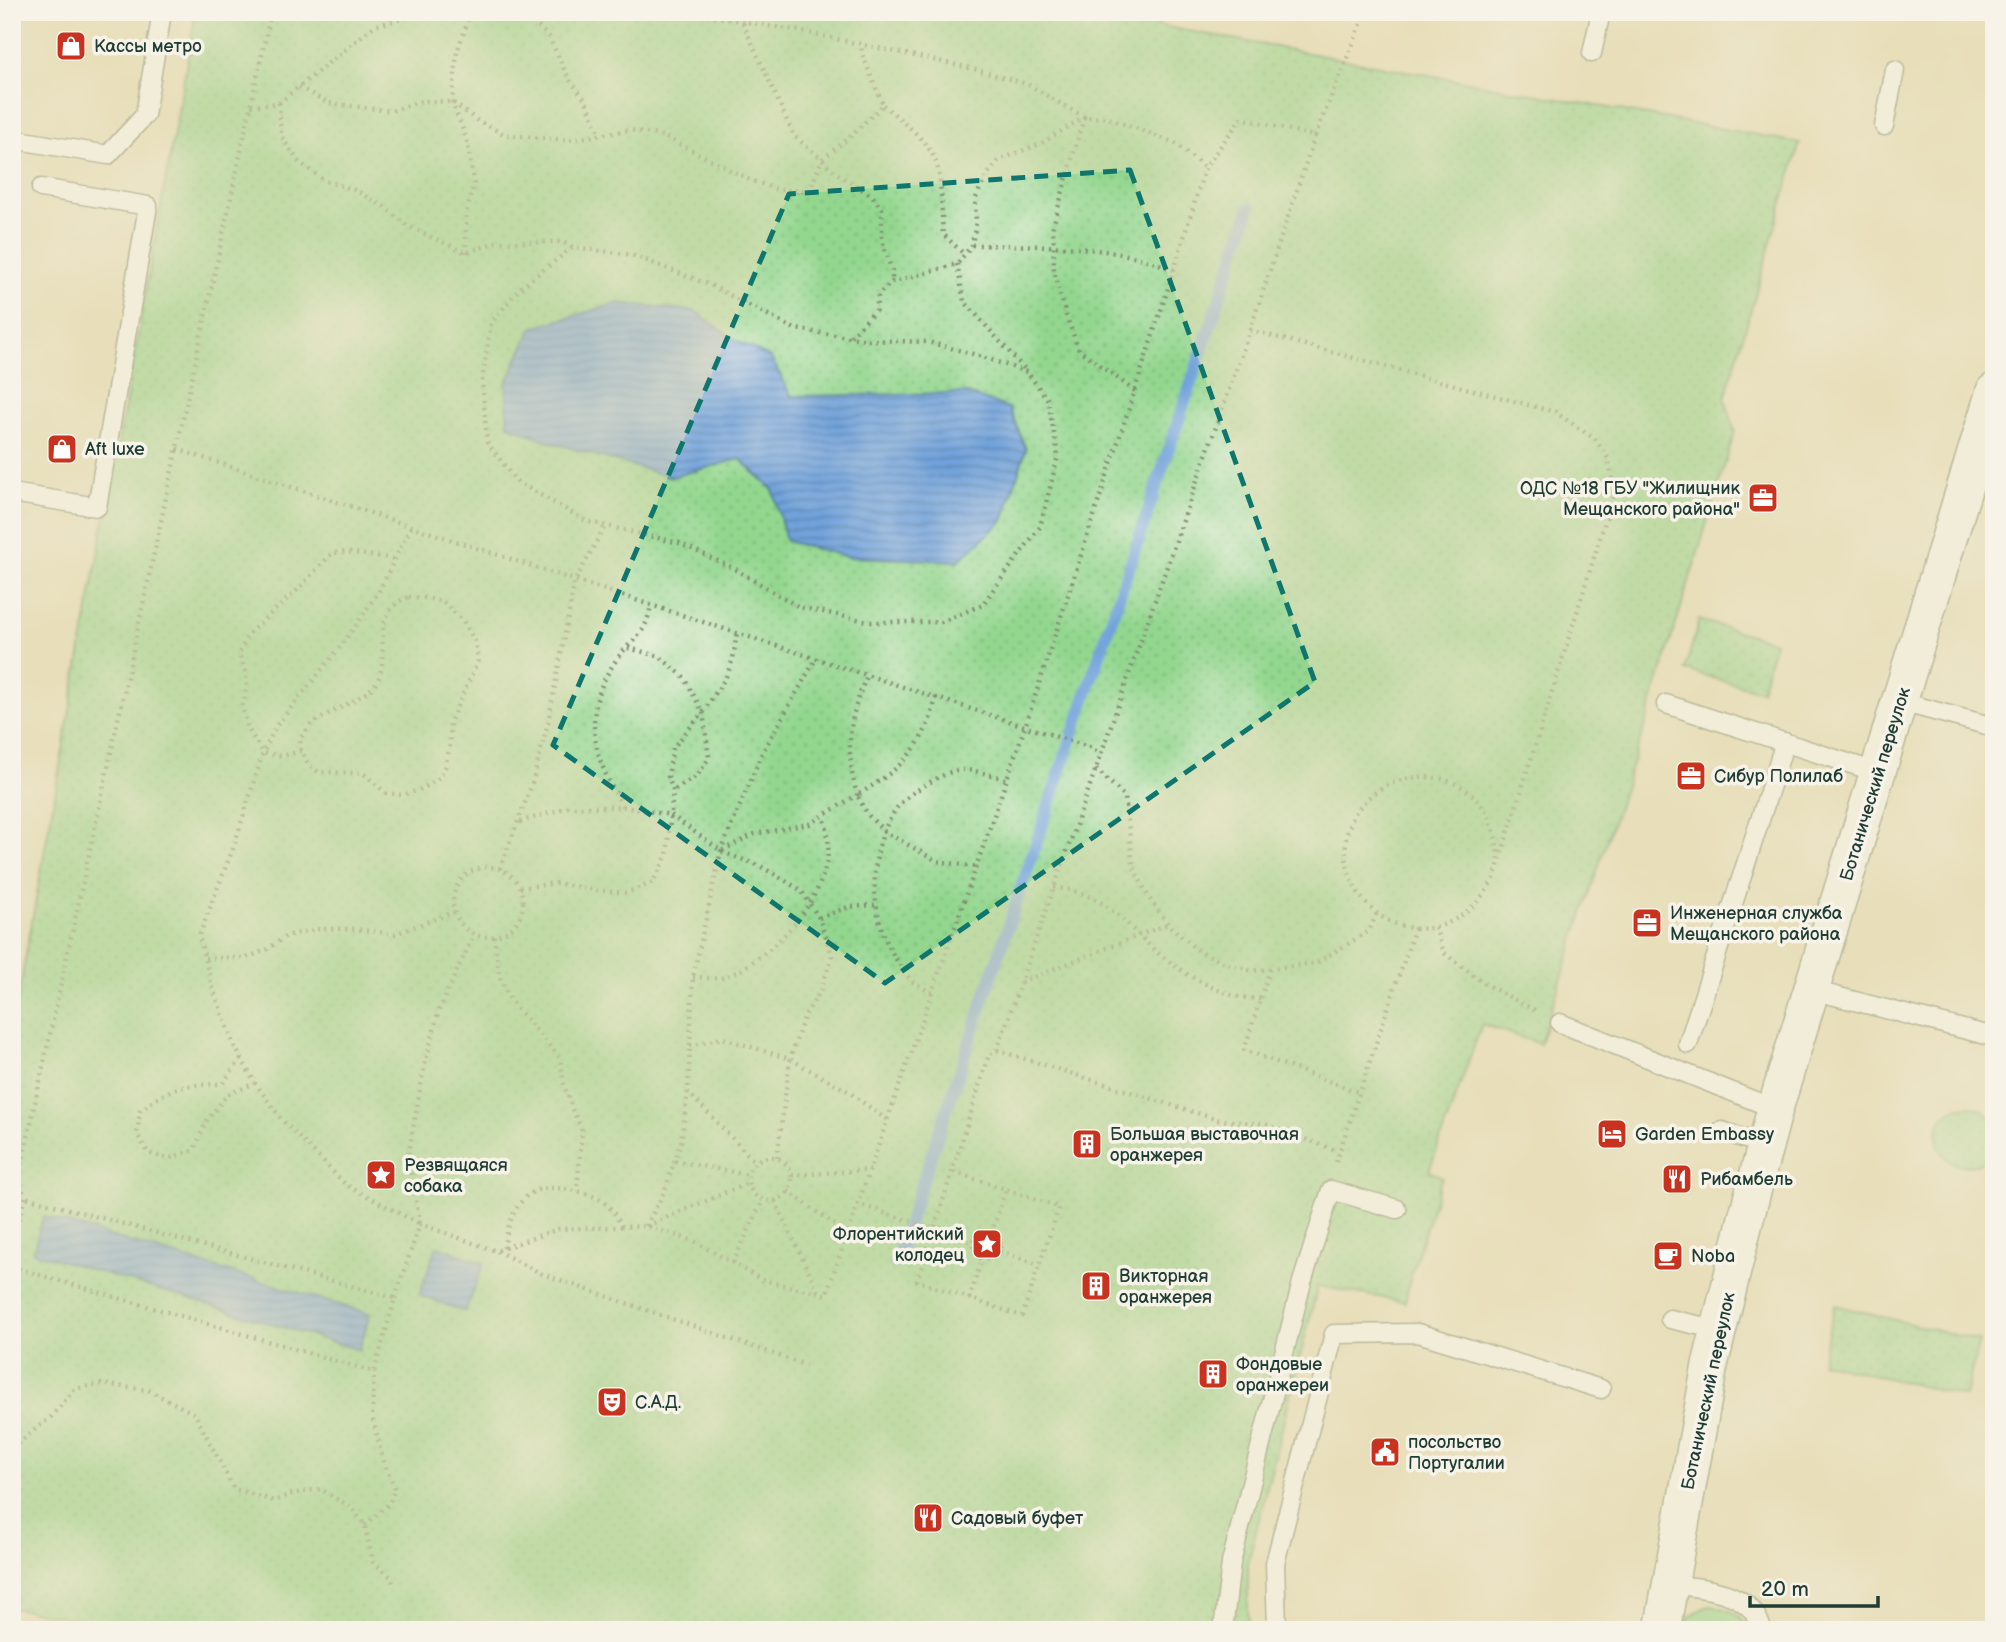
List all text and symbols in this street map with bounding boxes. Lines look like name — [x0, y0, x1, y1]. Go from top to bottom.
shop icon: Кассы метро — [54, 29, 88, 63]
place label: Кассы метро — [94, 36, 202, 57]
shop icon: Aft luxe — [45, 432, 79, 466]
place label: Aft luxe — [85, 439, 145, 460]
place label: ОДС №18 ГБУ "Жилищник Мещанского района" — [1520, 478, 1740, 520]
office icon: ОДС №18 ГБУ "Жилищник Мещанского района" — [1746, 481, 1780, 515]
street label: Ботанический переулок — [1836, 684, 1915, 884]
office icon: Сибур Полилаб — [1674, 759, 1708, 793]
place label: Сибур Полилаб — [1714, 766, 1843, 787]
place label: Инженерная служба Мещанского района — [1670, 903, 1843, 945]
office icon: Инженерная служба Мещанского района — [1630, 906, 1664, 940]
hotel icon: Garden Embassy — [1595, 1117, 1629, 1151]
place label: Большая выставочная оранжерея — [1110, 1124, 1299, 1166]
place label: Garden Embassy — [1635, 1124, 1775, 1145]
building icon: Большая выставочная оранжерея — [1070, 1127, 1104, 1161]
place label: Резвящаяся собака — [404, 1155, 508, 1197]
place icon: Резвящаяся собака — [364, 1158, 398, 1192]
restaurant icon: Рибамбель — [1660, 1162, 1694, 1196]
place label: Рибамбель — [1700, 1169, 1793, 1190]
place label: Флорентийский колодец — [833, 1224, 964, 1266]
place icon: Флорентийский колодец — [970, 1227, 1004, 1261]
cafe icon: Noba — [1651, 1239, 1685, 1273]
place label: Noba — [1691, 1246, 1735, 1267]
place label: Викторная оранжерея — [1119, 1266, 1212, 1308]
building icon: Викторная оранжерея — [1079, 1269, 1113, 1303]
street label: Ботанический переулок — [1677, 1290, 1740, 1492]
place label: Фондовые оранжереи — [1236, 1354, 1329, 1396]
building icon: Фондовые оранжереи — [1196, 1357, 1230, 1391]
theatre icon: С.А.Д. — [595, 1385, 629, 1419]
place label: С.А.Д. — [635, 1392, 681, 1413]
place label: посольство Португалии — [1408, 1432, 1505, 1474]
public building icon: посольство Португалии — [1368, 1435, 1402, 1469]
restaurant icon: Садовый буфет — [911, 1501, 945, 1535]
place label: Садовый буфет — [951, 1508, 1084, 1529]
scale bar — [1750, 1565, 1878, 1609]
text: 20 m — [1761, 1577, 1809, 1602]

